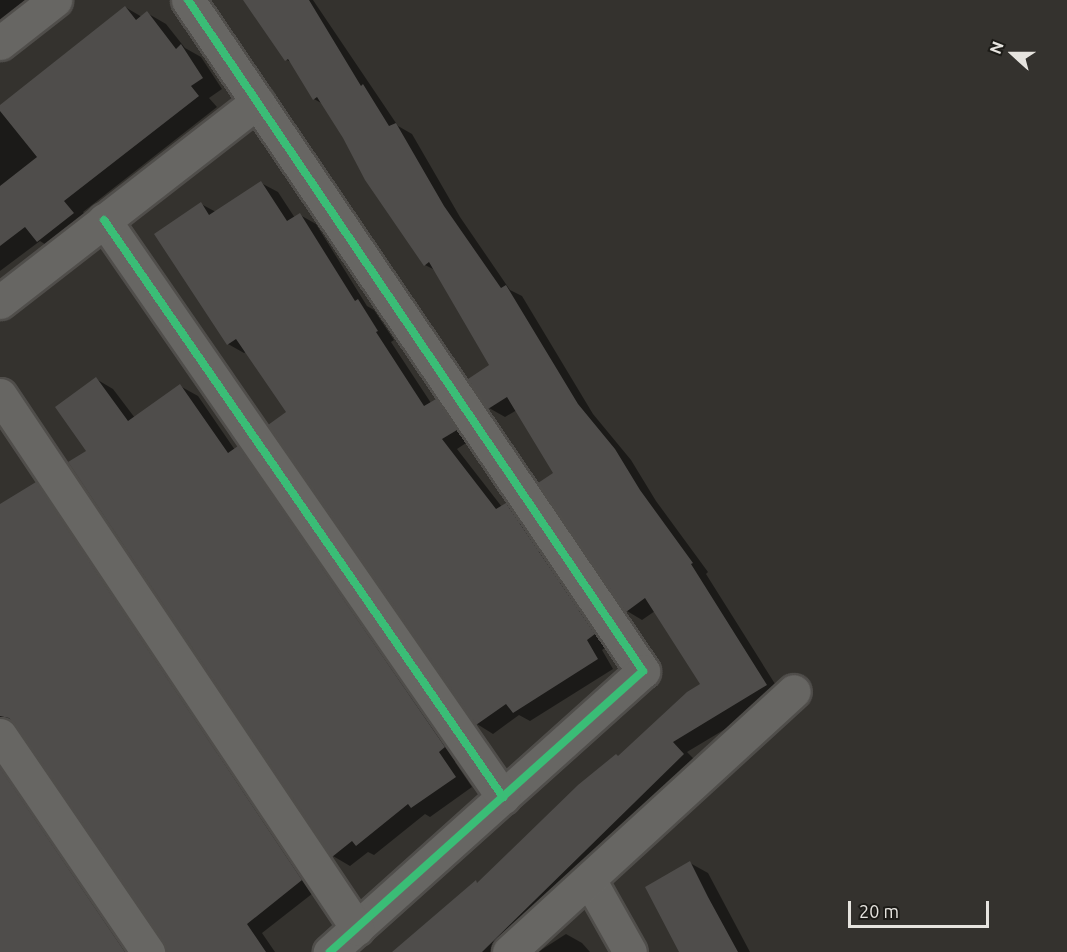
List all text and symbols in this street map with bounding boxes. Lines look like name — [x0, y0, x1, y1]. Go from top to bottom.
north arrow — [983, 24, 1043, 84]
text: N — [986, 39, 1007, 56]
scale bar — [851, 889, 992, 927]
text: 20 m — [859, 901, 899, 921]

